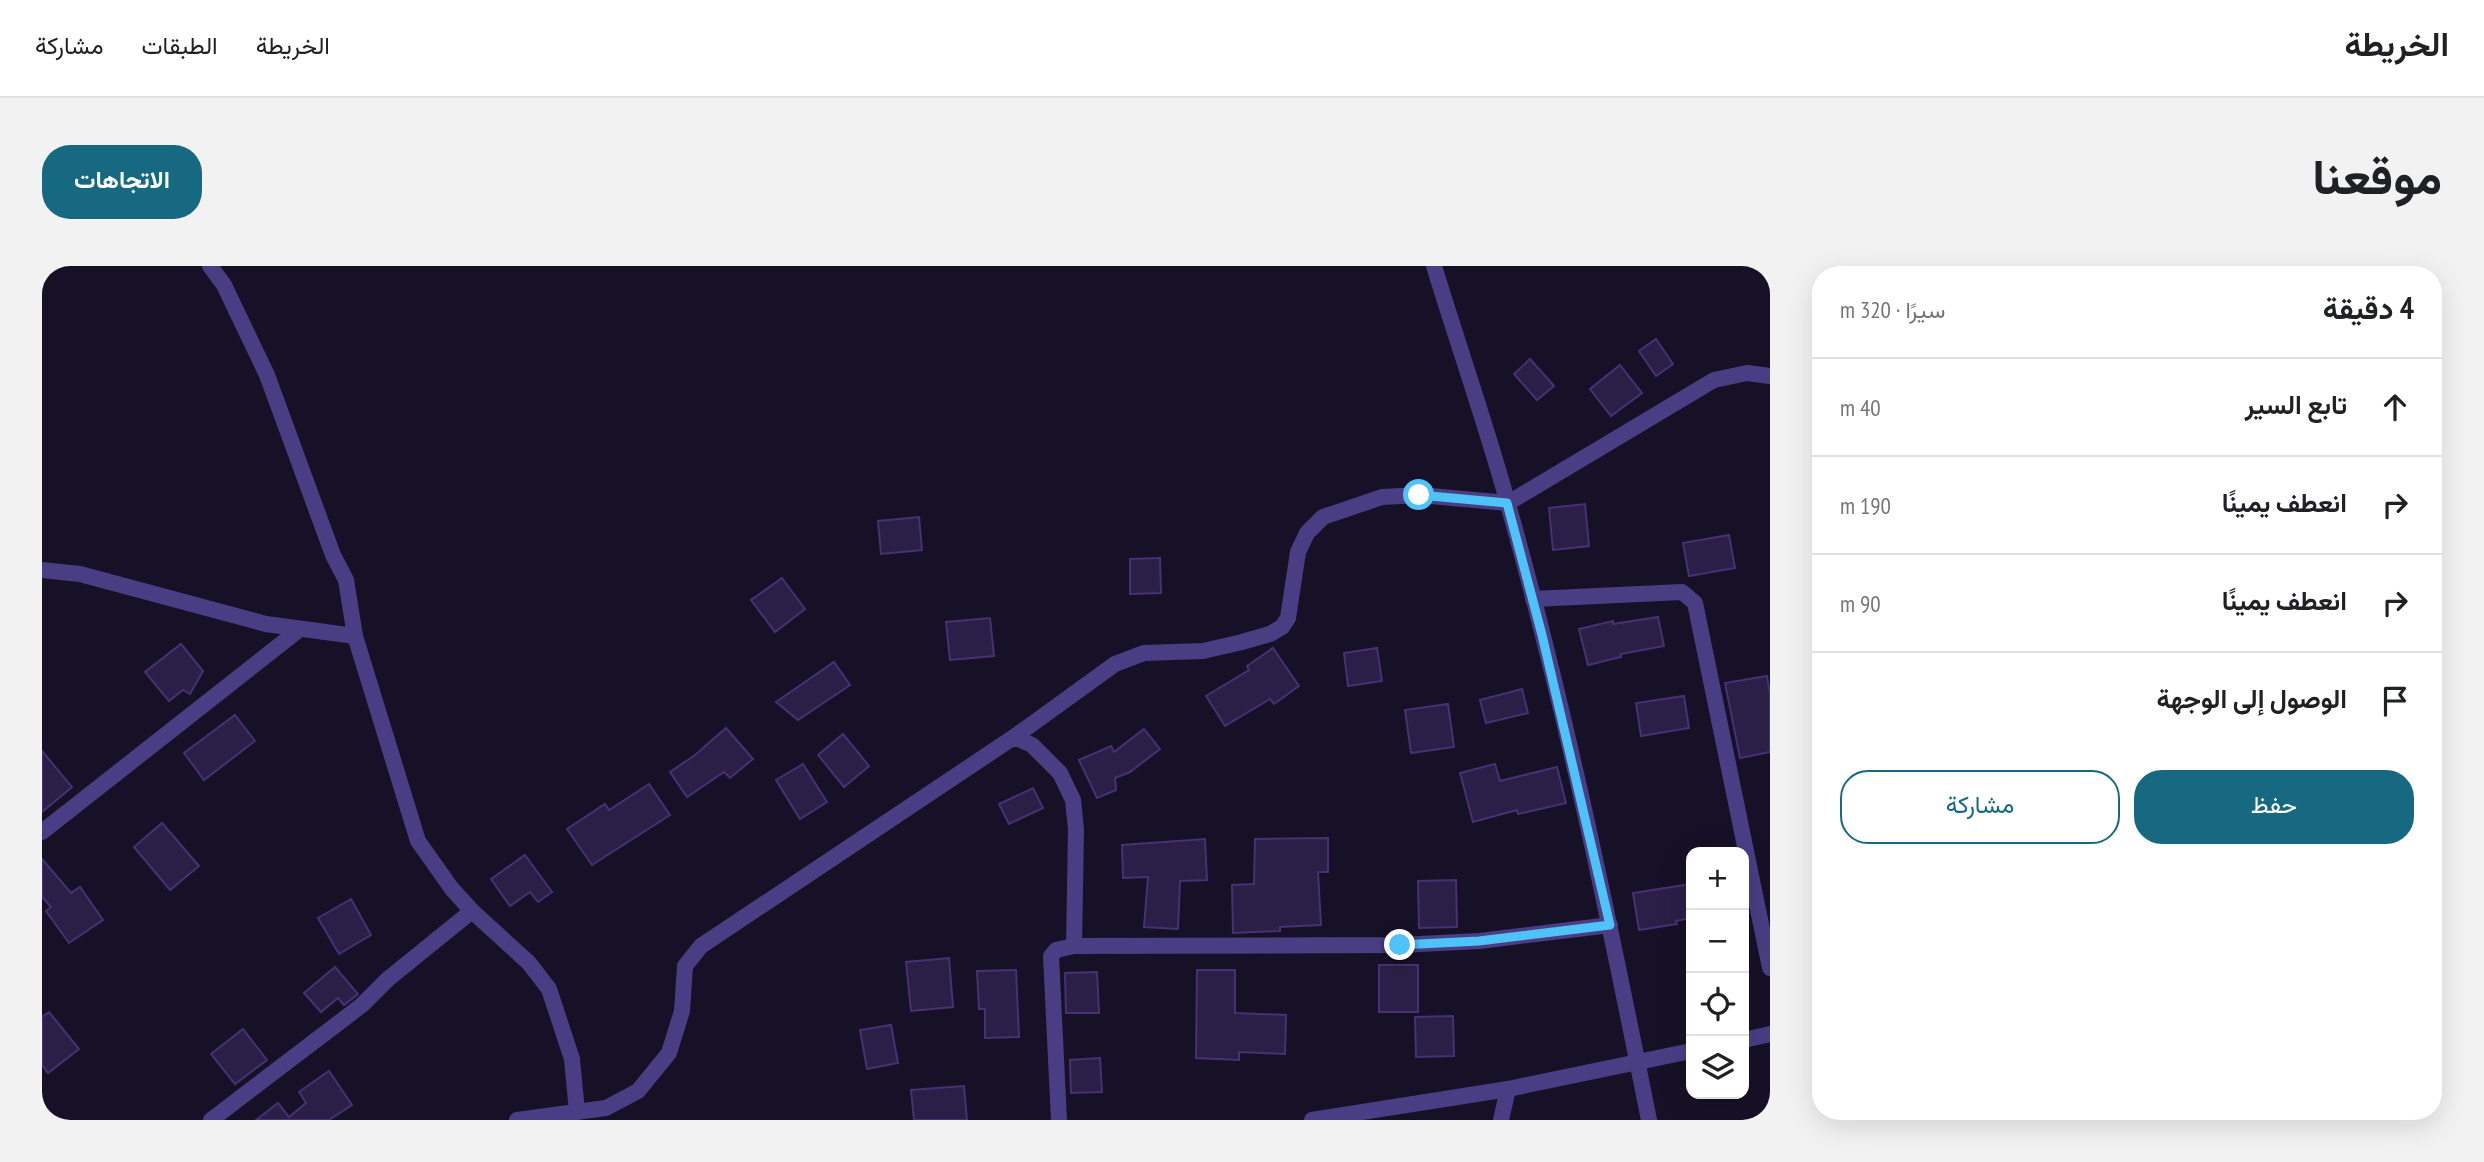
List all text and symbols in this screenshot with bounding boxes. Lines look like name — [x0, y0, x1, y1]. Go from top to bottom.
text: الخريطة — [2345, 22, 2449, 65]
text: مشاركة — [35, 30, 103, 61]
text: الطبقات — [141, 30, 218, 61]
text: الخريطة — [256, 30, 330, 61]
text: موقعنا — [2312, 144, 2442, 208]
button: الاتجاهات — [42, 145, 202, 219]
text: 4 دقيقة — [2323, 288, 2414, 327]
text: سيرًا · 320 m — [1840, 295, 1946, 324]
text: تابع السير — [2245, 388, 2347, 421]
icon: ahead — [2376, 388, 2414, 426]
text: 40 m — [1840, 393, 1881, 422]
route start — [1403, 479, 1434, 510]
text: انعطف يمينًا — [2222, 486, 2347, 519]
icon: right — [2376, 486, 2414, 524]
text: 190 m — [1840, 491, 1891, 520]
text: انعطف يمينًا — [2222, 584, 2347, 617]
icon: right — [2376, 584, 2414, 622]
text: 90 m — [1840, 589, 1881, 618]
text: الوصول إلى الوجهة — [2157, 682, 2347, 715]
icon: arrive — [2376, 682, 2414, 720]
button: مشاركة — [1840, 770, 2120, 844]
button: حفظ — [2134, 770, 2414, 844]
map controls — [1686, 847, 1749, 1099]
button: + — [1686, 847, 1749, 910]
button: − — [1686, 910, 1749, 973]
route end — [1384, 929, 1415, 960]
button: locate — [1686, 973, 1749, 1036]
button: layers — [1686, 1036, 1749, 1099]

